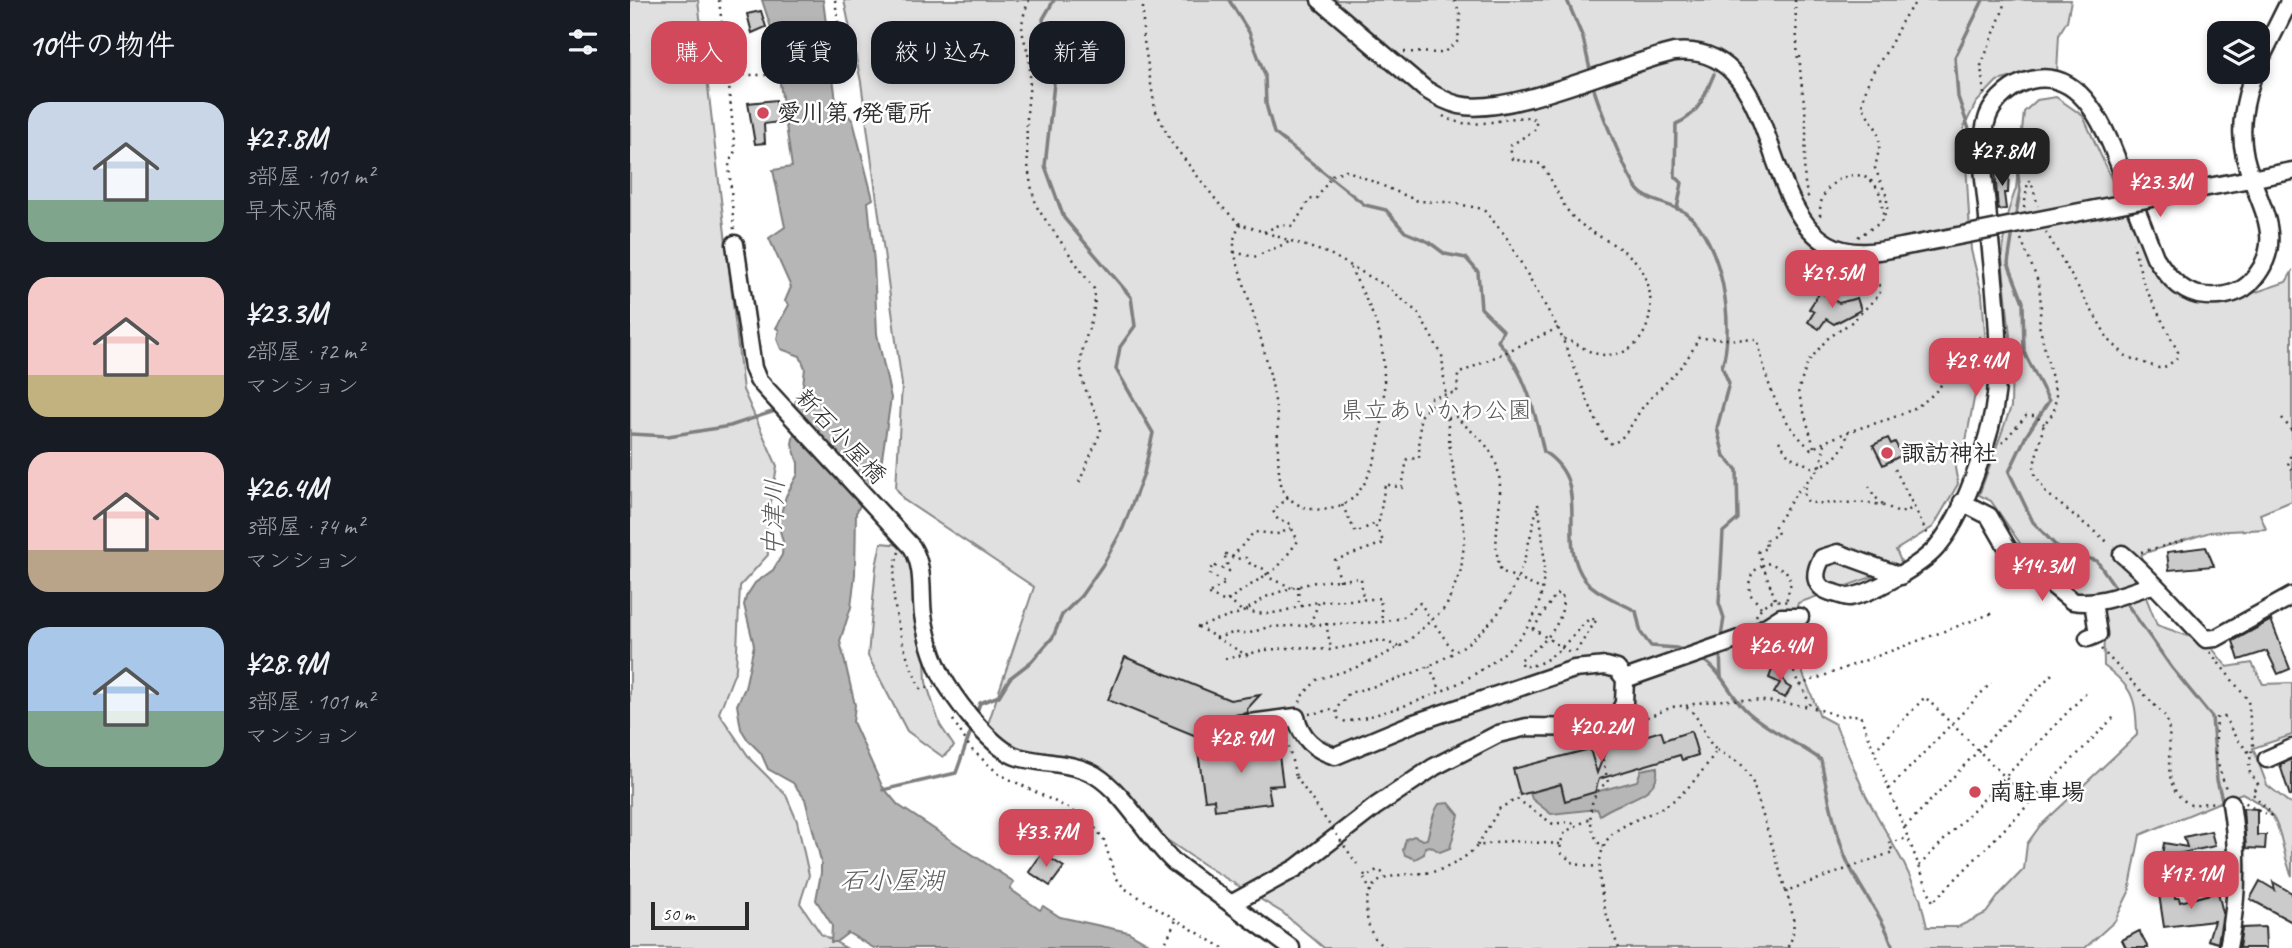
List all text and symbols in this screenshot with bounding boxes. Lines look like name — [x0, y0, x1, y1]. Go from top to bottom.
chip: 購入 — [651, 21, 747, 84]
chip: 賃貸 — [761, 21, 857, 84]
chip: 絞り込み — [871, 21, 1015, 84]
chip: 新着 — [1029, 21, 1125, 84]
map controls — [2207, 21, 2270, 84]
button: layers — [2207, 21, 2270, 84]
icon: filters — [564, 23, 602, 61]
text: 10件の物件 — [28, 26, 175, 64]
place label: 愛川第1発電所 — [777, 98, 932, 128]
marker: 愛川第1発電所 — [755, 105, 771, 121]
text: ¥27.8M — [245, 119, 327, 157]
pin: ¥27.8M — [1945, 128, 2059, 188]
icon: home — [84, 130, 168, 214]
text: ¥27.8M — [1971, 136, 2033, 165]
pin: ¥23.3M — [2103, 160, 2217, 219]
text: 3部屋 · 101 m² — [245, 162, 374, 191]
text: ¥23.3M — [2129, 167, 2191, 196]
text: 早木沢橋 — [245, 196, 337, 225]
pin: ¥29.5M — [1775, 250, 1889, 310]
text: ¥29.5M — [1801, 258, 1863, 287]
text: ¥23.3M — [245, 294, 327, 332]
icon: home — [84, 305, 168, 389]
text: 2部屋 · 72 m² — [245, 337, 363, 366]
pin: ¥29.4M — [1919, 338, 2033, 398]
text: ¥29.4M — [1945, 346, 2007, 375]
text: マンション — [245, 371, 359, 400]
street label: 新石小屋橋 — [789, 382, 893, 490]
park label: 県立あいかわ公園 — [1340, 395, 1532, 425]
place label: 諏訪神社 — [1901, 438, 1997, 468]
marker: 諏訪神社 — [1879, 445, 1895, 461]
text: ¥26.4M — [245, 469, 327, 507]
water label: 中津川 — [756, 478, 791, 558]
icon: home — [84, 480, 168, 564]
text: 3部屋 · 74 m² — [245, 512, 363, 541]
pin: ¥14.3M — [1985, 544, 2099, 603]
text: マンション — [245, 546, 359, 575]
text: ¥14.3M — [2011, 551, 2073, 580]
pin: ¥26.4M — [1723, 624, 1837, 683]
text: ¥26.4M — [1748, 631, 1812, 660]
text: ¥28.9M — [245, 644, 326, 682]
icon: home — [84, 655, 168, 739]
text: 3部屋 · 101 m² — [245, 687, 374, 716]
pin: ¥20.2M — [1544, 704, 1658, 764]
text: ¥20.2M — [1570, 712, 1632, 741]
pin: ¥28.9M — [1184, 716, 1298, 775]
text: マンション — [245, 721, 359, 750]
text: ¥28.9M — [1210, 723, 1272, 752]
place label: 南駐車場 — [1989, 777, 2085, 807]
marker: 南駐車場 — [1967, 784, 1983, 800]
pin: ¥33.7M — [989, 810, 1103, 869]
text: ¥33.7M — [1015, 817, 1077, 846]
pin: ¥17.1M — [2134, 852, 2248, 911]
text: ¥17.1M — [2160, 859, 2222, 888]
water label: 石小屋湖 — [840, 864, 946, 897]
scale bar — [651, 899, 749, 931]
text: 50 m — [662, 902, 694, 926]

